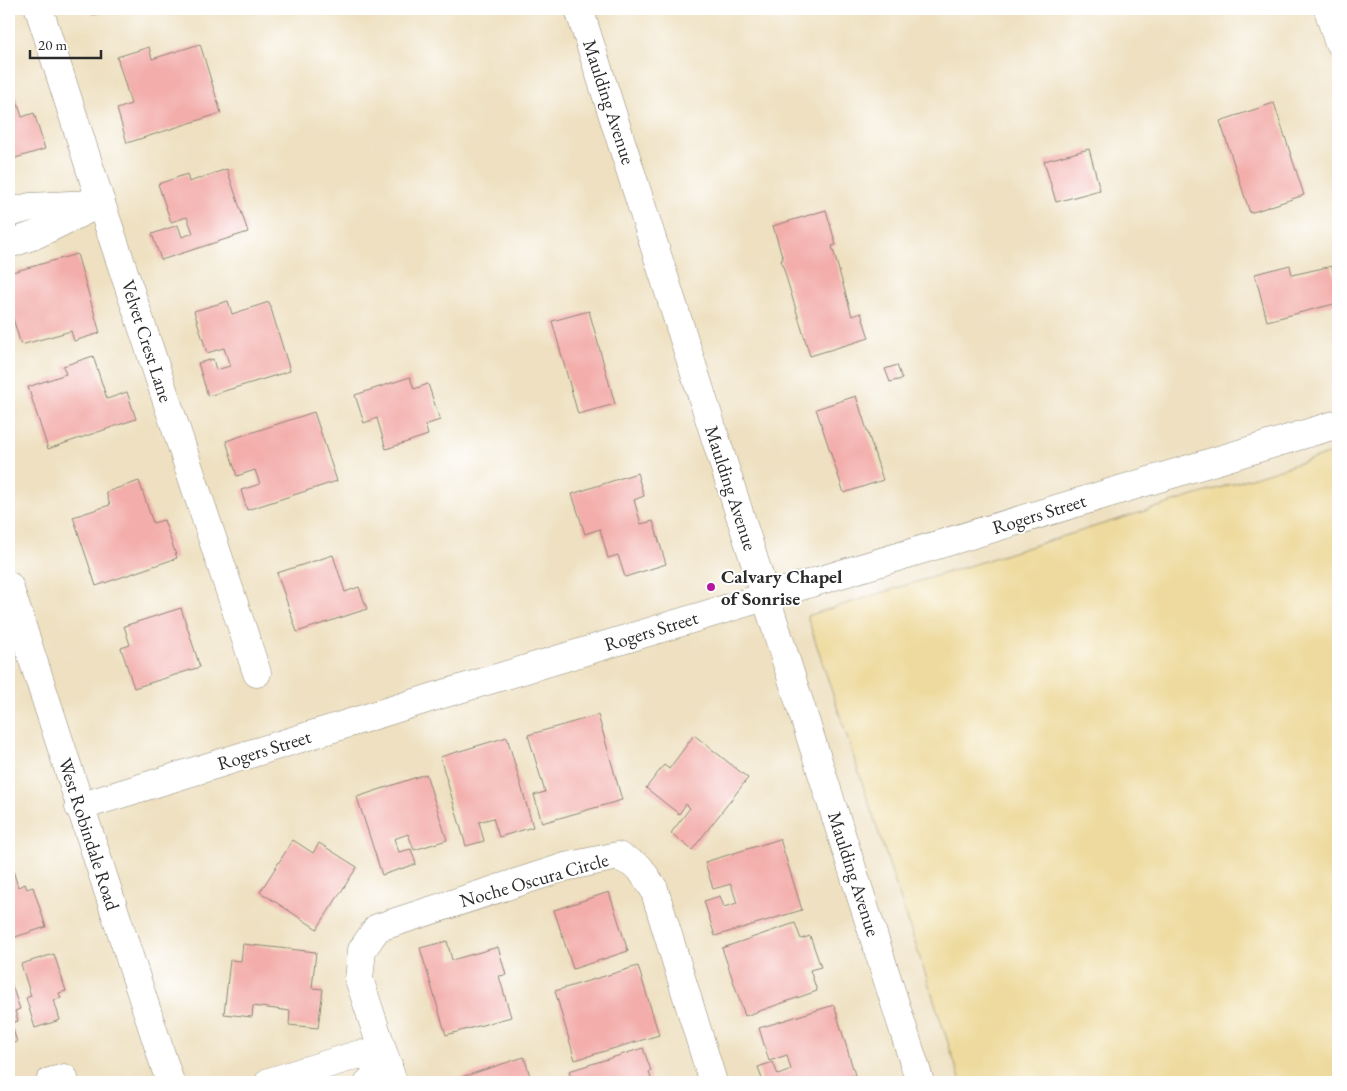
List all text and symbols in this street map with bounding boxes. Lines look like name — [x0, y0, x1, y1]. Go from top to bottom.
scale bar — [30, 28, 101, 60]
text: 20 m — [38, 35, 67, 54]
street label: Maulding Avenue — [577, 36, 641, 168]
street label: Velvet Crest Lane — [115, 277, 179, 405]
street label: Maulding Avenue — [699, 422, 763, 554]
street label: Rogers Street — [989, 488, 1089, 540]
place label: Calvary Chapel of Sonrise — [721, 564, 843, 611]
marker: Calvary Chapel of Sonrise — [705, 581, 717, 593]
street label: Rogers Street — [601, 605, 701, 657]
street label: Rogers Street — [214, 724, 314, 776]
street label: West Robindale Road — [53, 755, 126, 914]
street label: Maulding Avenue — [822, 808, 886, 940]
street label: Noche Oscura Circle — [457, 847, 611, 913]

